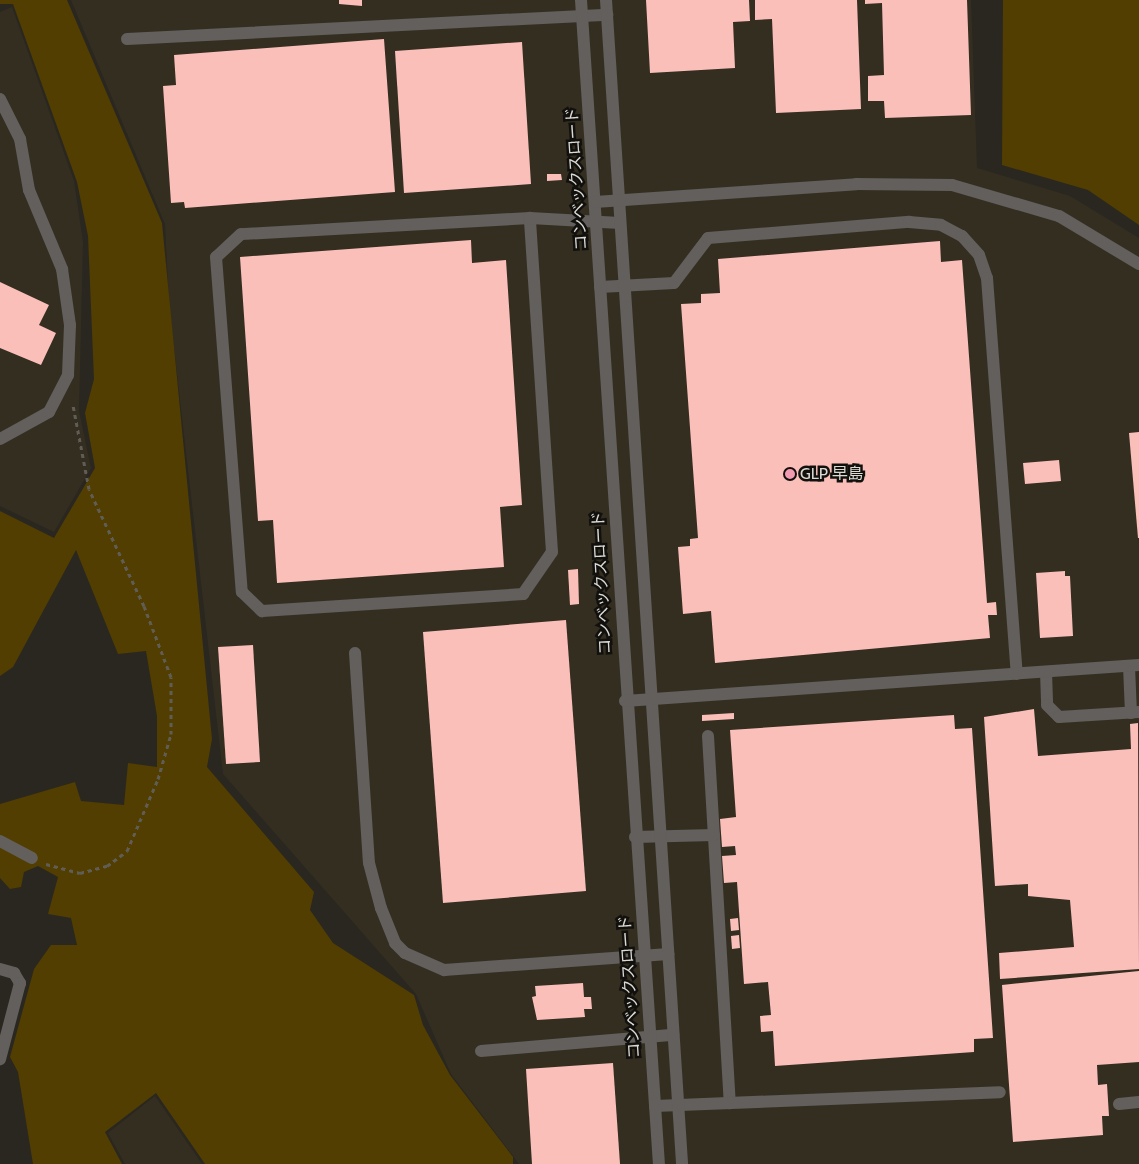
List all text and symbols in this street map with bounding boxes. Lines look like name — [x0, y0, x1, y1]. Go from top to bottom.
street label: コンベックスロード — [562, 107, 592, 251]
place label: GLP 早島 — [800, 464, 864, 484]
marker: GLP 早島 — [784, 468, 796, 480]
street label: コンベックスロード — [589, 511, 615, 655]
street label: コンベックスロード — [615, 915, 645, 1059]

